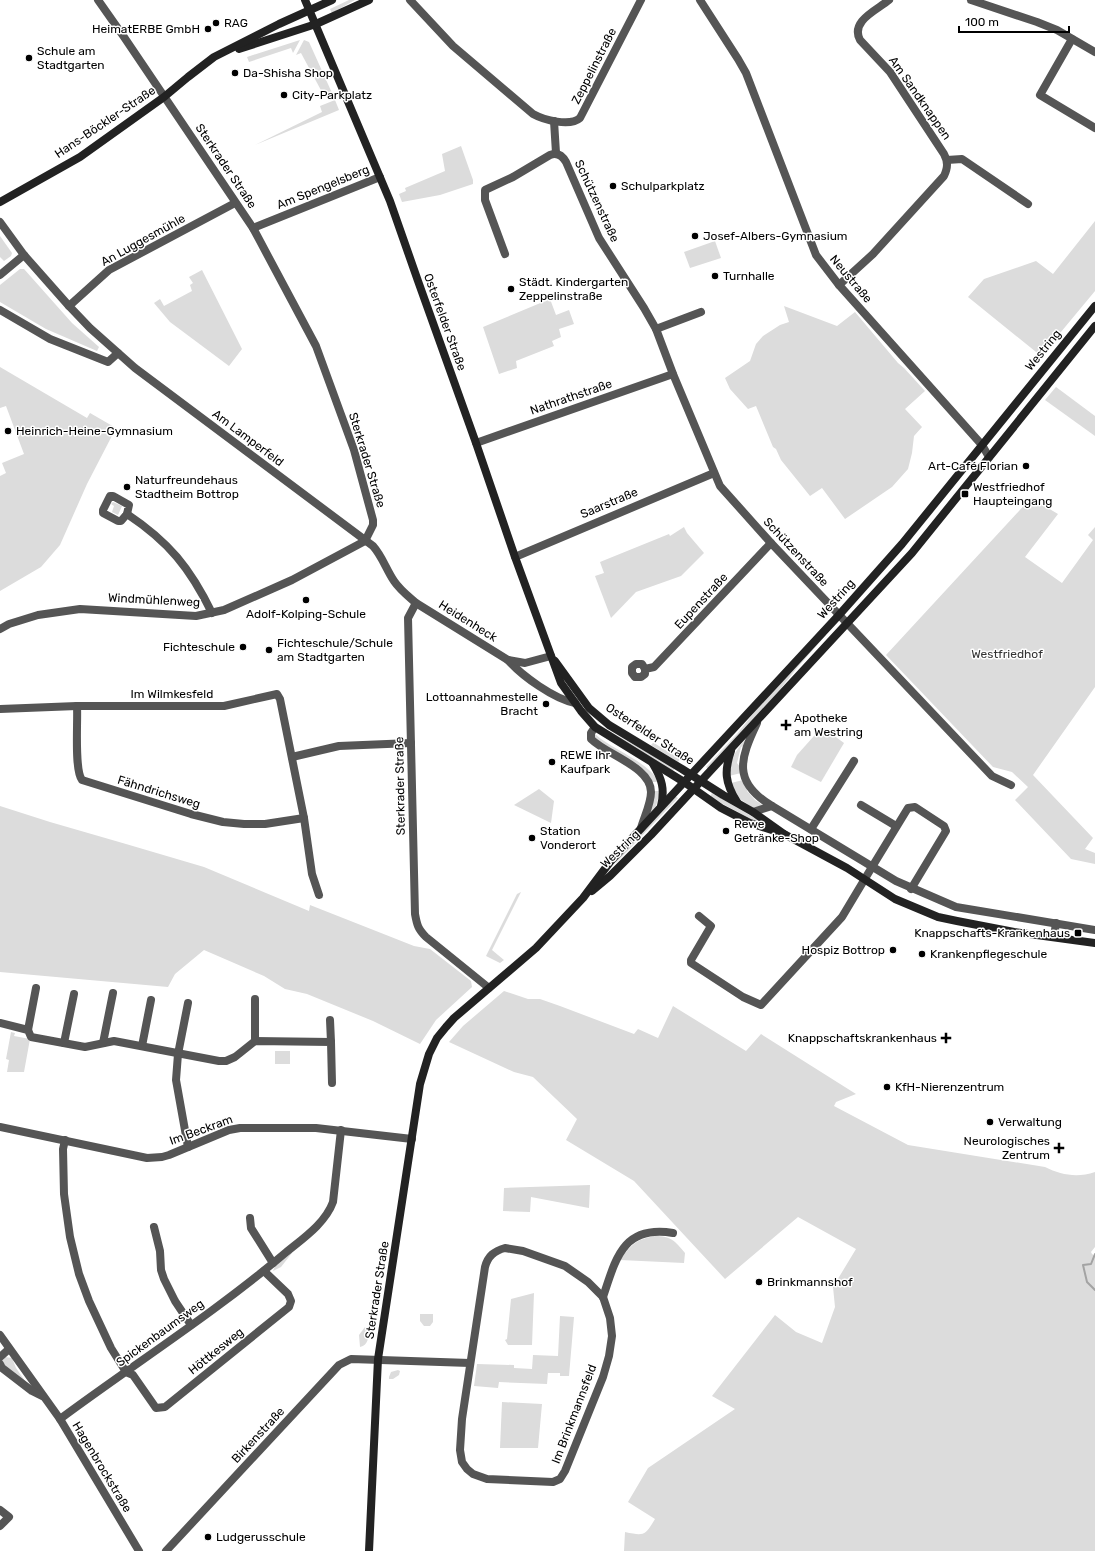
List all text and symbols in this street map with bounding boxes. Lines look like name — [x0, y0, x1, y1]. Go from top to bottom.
scale bar — [959, 8, 1069, 34]
text: 100 m — [965, 15, 999, 29]
place label: RAG — [224, 16, 248, 30]
marker: RAG — [211, 18, 221, 28]
place label: HeimatERBE GmbH — [92, 22, 200, 36]
marker: HeimatERBE GmbH — [203, 24, 213, 34]
street label: Zeppelinstraße — [569, 25, 619, 106]
place label: Schule am Stadtgarten — [37, 44, 105, 72]
marker: Schule am Stadtgarten — [24, 53, 34, 63]
street label: Am Sandknappen — [886, 54, 954, 142]
place label: Da-Shisha Shop — [243, 66, 333, 80]
marker: Da-Shisha Shop — [230, 68, 240, 78]
street label: Hans-Böckler-Straße — [52, 83, 158, 161]
place label: City-Parkplatz — [292, 88, 372, 102]
marker: City-Parkplatz — [279, 90, 289, 100]
street label: Sterkrader Straße — [193, 121, 260, 211]
street label: Schützenstraße — [572, 158, 622, 245]
street label: Am Spengelsberg — [275, 162, 371, 212]
place label: Schulparkplatz — [621, 179, 705, 193]
marker: Schulparkplatz — [608, 181, 618, 191]
street label: An Luggesmühle — [98, 211, 188, 269]
place label: Josef-Albers-Gymnasium — [703, 229, 848, 243]
marker: Josef-Albers-Gymnasium — [690, 231, 700, 241]
street label: Neustraße — [827, 252, 875, 306]
place label: Turnhalle — [723, 269, 775, 283]
street label: Osterfelder Straße — [421, 271, 469, 373]
marker: Turnhalle — [710, 271, 720, 281]
place label: Städt. Kindergarten Zeppelinstraße — [519, 275, 628, 303]
marker: Städt. Kindergarten Zeppelinstraße — [506, 284, 516, 294]
street label: Westring — [1022, 327, 1064, 373]
street label: Nathrathstraße — [528, 376, 614, 418]
street label: Am Lamperfeld — [210, 407, 286, 469]
street label: Sterkrader Straße — [346, 411, 388, 510]
place label: Heinrich-Heine-Gymnasium — [16, 424, 173, 438]
marker: Heinrich-Heine-Gymnasium — [3, 426, 13, 436]
place label: Art-Café Florian — [928, 459, 1018, 473]
marker: Art-Café Florian — [1021, 461, 1031, 471]
place label: Naturfreundehaus Stadtheim Bottrop — [135, 473, 239, 501]
place label: Westfriedhof Haupteingang — [973, 480, 1052, 508]
marker: Naturfreundehaus Stadtheim Bottrop — [122, 482, 132, 492]
street label: Saarstraße — [578, 485, 640, 521]
marker: Westfriedhof Haupteingang — [960, 489, 970, 499]
street label: Schützenstraße — [761, 515, 832, 590]
street label: Eupenstraße — [672, 570, 731, 632]
street label: Westring — [814, 576, 858, 622]
street label: Windmühlenweg — [108, 591, 200, 609]
marker: Adolf-Kolping-Schule — [301, 595, 311, 605]
street label: Heidenheck — [436, 598, 500, 645]
place label: Adolf-Kolping-Schule — [246, 607, 366, 621]
place label: Fichteschule/Schule am Stadtgarten — [277, 636, 393, 664]
place label: Fichteschule — [163, 640, 235, 654]
marker: Fichteschule — [238, 642, 248, 652]
marker: Fichteschule/Schule am Stadtgarten — [264, 645, 274, 655]
park label: Westfriedhof — [971, 647, 1043, 661]
street label: Im Wilmkesfeld — [131, 687, 213, 701]
place label: Lottoannahmestelle Bracht — [426, 690, 538, 718]
marker: Lottoannahmestelle Bracht — [541, 699, 551, 709]
street label: Osterfelder Straße — [603, 700, 697, 768]
place label: Apotheke am Westring — [794, 711, 863, 739]
marker: Apotheke am Westring — [781, 720, 791, 730]
street label: Sterkrader Straße — [392, 736, 408, 836]
place label: REWE Ihr Kaufpark — [560, 748, 611, 776]
marker: REWE Ihr Kaufpark — [547, 757, 557, 767]
street label: Fähndrichsweg — [116, 773, 202, 811]
place label: Rewe Getränke-Shop — [734, 817, 819, 845]
place label: Station Vonderort — [540, 824, 596, 852]
marker: Rewe Getränke-Shop — [721, 826, 731, 836]
street label: Westring — [598, 827, 642, 871]
marker: Station Vonderort — [527, 833, 537, 843]
place label: Knappschafts-Krankenhaus — [914, 926, 1070, 940]
marker: Knappschafts-Krankenhaus — [1073, 928, 1083, 938]
place label: Hospiz Bottrop — [802, 943, 885, 957]
marker: Hospiz Bottrop — [888, 945, 898, 955]
place label: Krankenpflegeschule — [930, 947, 1048, 961]
marker: Krankenpflegeschule — [917, 949, 927, 959]
place label: Knappschaftskrankenhaus — [788, 1031, 937, 1045]
marker: Knappschaftskrankenhaus — [940, 1032, 952, 1044]
place label: KfH-Nierenzentrum — [895, 1080, 1004, 1094]
marker: KfH-Nierenzentrum — [882, 1082, 892, 1092]
street label: Im Beckram — [168, 1112, 234, 1148]
place label: Verwaltung — [998, 1115, 1062, 1129]
marker: Verwaltung — [985, 1117, 995, 1127]
place label: Neurologisches Zentrum — [964, 1134, 1050, 1162]
marker: Neurologisches Zentrum — [1053, 1142, 1065, 1154]
street label: Sterkrader Straße — [362, 1240, 392, 1340]
place label: Brinkmannshof — [767, 1275, 853, 1289]
marker: Brinkmannshof — [754, 1277, 764, 1287]
street label: Spickenbaumsweg — [113, 1296, 207, 1370]
street label: Höttkesweg — [186, 1325, 246, 1377]
street label: Im Brinkmannsfeld — [549, 1362, 599, 1466]
street label: Birkenstraße — [229, 1404, 288, 1466]
street label: Hagenbrockstraße — [69, 1419, 135, 1515]
place label: Ludgerusschule — [216, 1530, 306, 1544]
marker: Ludgerusschule — [203, 1532, 213, 1542]

